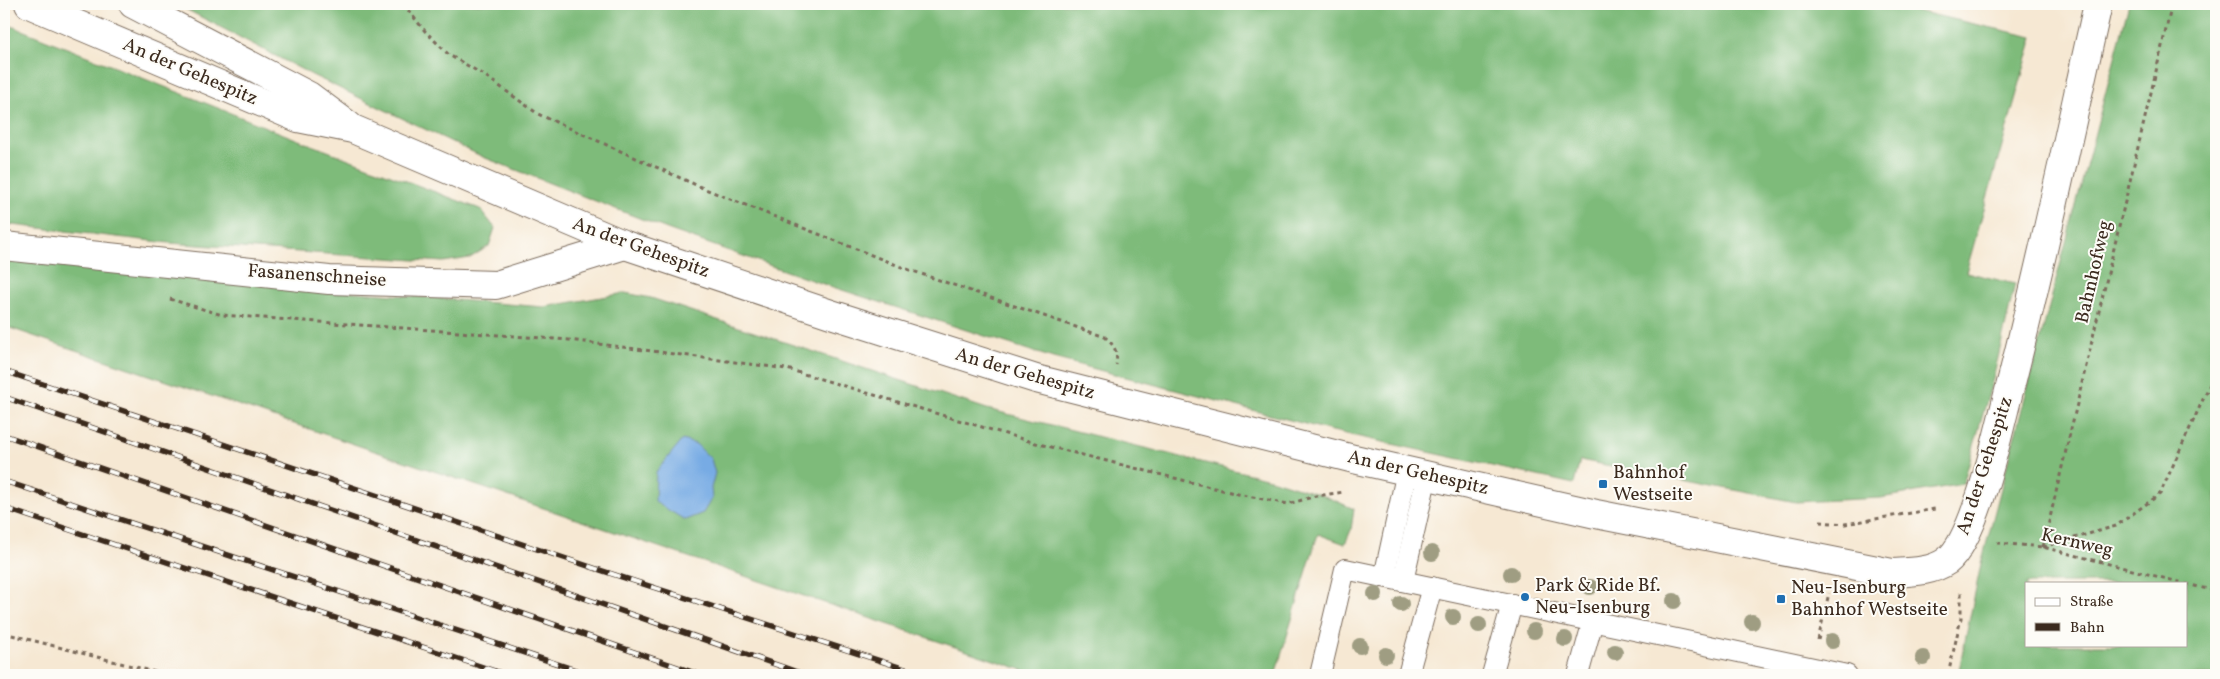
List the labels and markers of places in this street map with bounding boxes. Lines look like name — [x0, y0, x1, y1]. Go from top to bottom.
place label: Bahnhof Westseite — [1613, 460, 1693, 508]
marker: Bahnhof Westseite — [1597, 478, 1609, 490]
place label: Park & Ride Bf. Neu-Isenburg — [1535, 573, 1661, 621]
place label: Neu-Isenburg Bahnhof Westseite — [1791, 575, 1948, 623]
marker: Park & Ride Bf. Neu-Isenburg — [1519, 591, 1531, 603]
marker: Neu-Isenburg Bahnhof Westseite — [1775, 593, 1787, 605]

